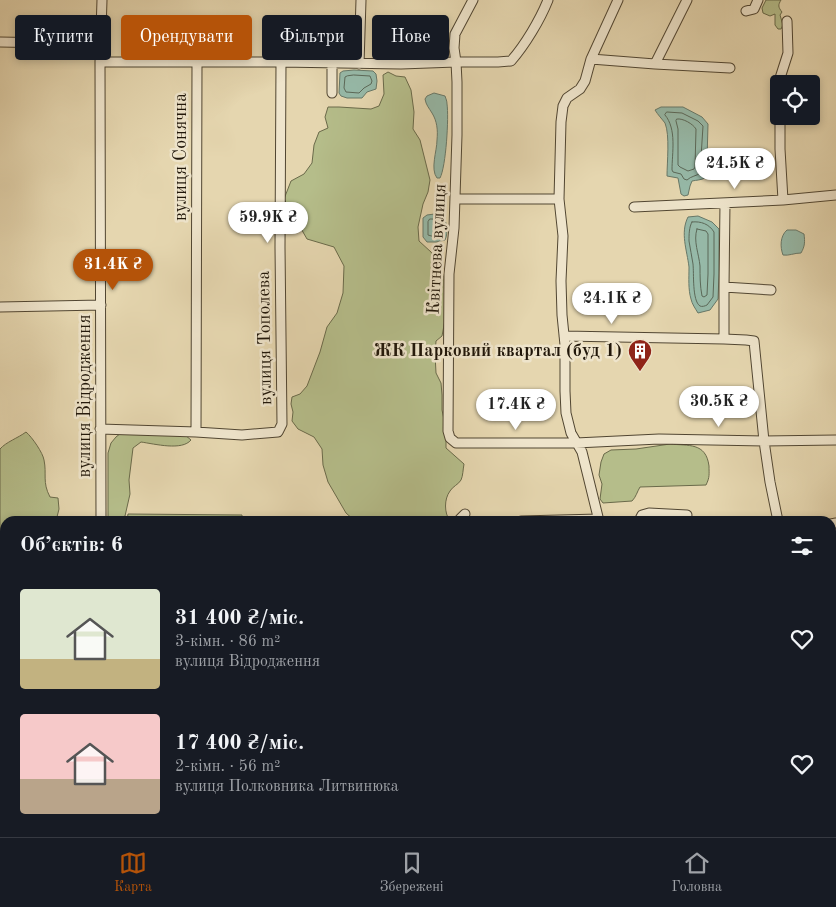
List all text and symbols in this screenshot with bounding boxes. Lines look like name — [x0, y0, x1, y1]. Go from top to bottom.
chip: Купити — [15, 15, 111, 60]
chip: Орендувати — [121, 15, 252, 60]
chip: Фільтри — [262, 15, 362, 60]
chip: Нове — [372, 15, 449, 60]
map controls — [770, 75, 820, 125]
button: locate — [770, 75, 820, 125]
street label: вулиця Сонячна — [172, 93, 190, 221]
pin: 24.5K ₴ — [689, 148, 781, 190]
text: 24.5K ₴ — [706, 156, 764, 172]
street label: Квітнева вулиця — [425, 183, 449, 315]
pin: 59.9K ₴ — [222, 202, 314, 244]
text: 59.9K ₴ — [239, 210, 297, 226]
pin: 31.4K ₴ — [67, 248, 159, 291]
text: 31.4K ₴ — [84, 257, 142, 273]
street label: вулиця Тополева — [255, 271, 275, 405]
pin: 24.1K ₴ — [566, 282, 658, 325]
text: 24.1K ₴ — [583, 291, 641, 307]
street label: вулиця Відродження — [76, 314, 94, 478]
building icon: ЖК Парковий квартал (буд 1) — [627, 338, 653, 372]
place label: ЖК Парковий квартал (буд 1) — [374, 342, 622, 360]
pin: 30.5K ₴ — [673, 386, 765, 428]
pin: 17.4K ₴ — [470, 388, 562, 431]
text: 30.5K ₴ — [690, 394, 748, 410]
text: 17.4K ₴ — [487, 397, 545, 413]
icon: filters — [788, 532, 816, 560]
text: Об’єктів: 6 — [20, 535, 123, 556]
text: 31 400 ₴/міс. — [175, 608, 304, 629]
icon: home — [60, 609, 120, 669]
icon: heart — [788, 625, 816, 653]
text: 3-кімн. · 86 m² — [175, 634, 280, 650]
text: вулиця Відродження — [175, 654, 320, 670]
text: 17 400 ₴/міс. — [175, 733, 304, 754]
icon: home — [60, 734, 120, 794]
icon: heart — [788, 750, 816, 778]
text: 2-кімн. · 56 m² — [175, 759, 280, 775]
text: вулиця Полковника Литвинюка — [175, 779, 399, 795]
tab: Карта — [114, 849, 152, 896]
tab: Збережені — [380, 849, 444, 896]
tab: Головна — [672, 849, 722, 896]

